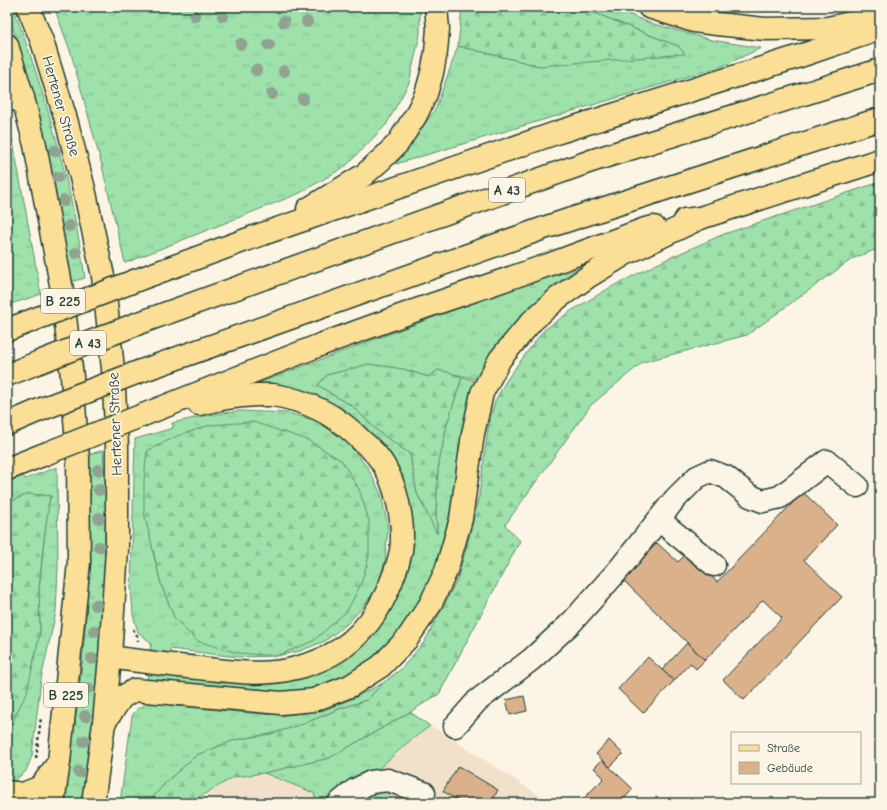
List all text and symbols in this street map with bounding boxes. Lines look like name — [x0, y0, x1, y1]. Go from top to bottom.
street label: Hertener Straße — [38, 54, 84, 159]
road number: A 43 — [489, 178, 525, 202]
road number: B 225 — [41, 289, 85, 313]
road number: A 43 — [70, 331, 106, 355]
street label: Hertener Straße — [104, 371, 126, 476]
road number: B 225 — [44, 683, 88, 707]
legend — [731, 732, 861, 784]
text: Straße — [767, 741, 800, 755]
text: Gebäude — [767, 761, 813, 775]

